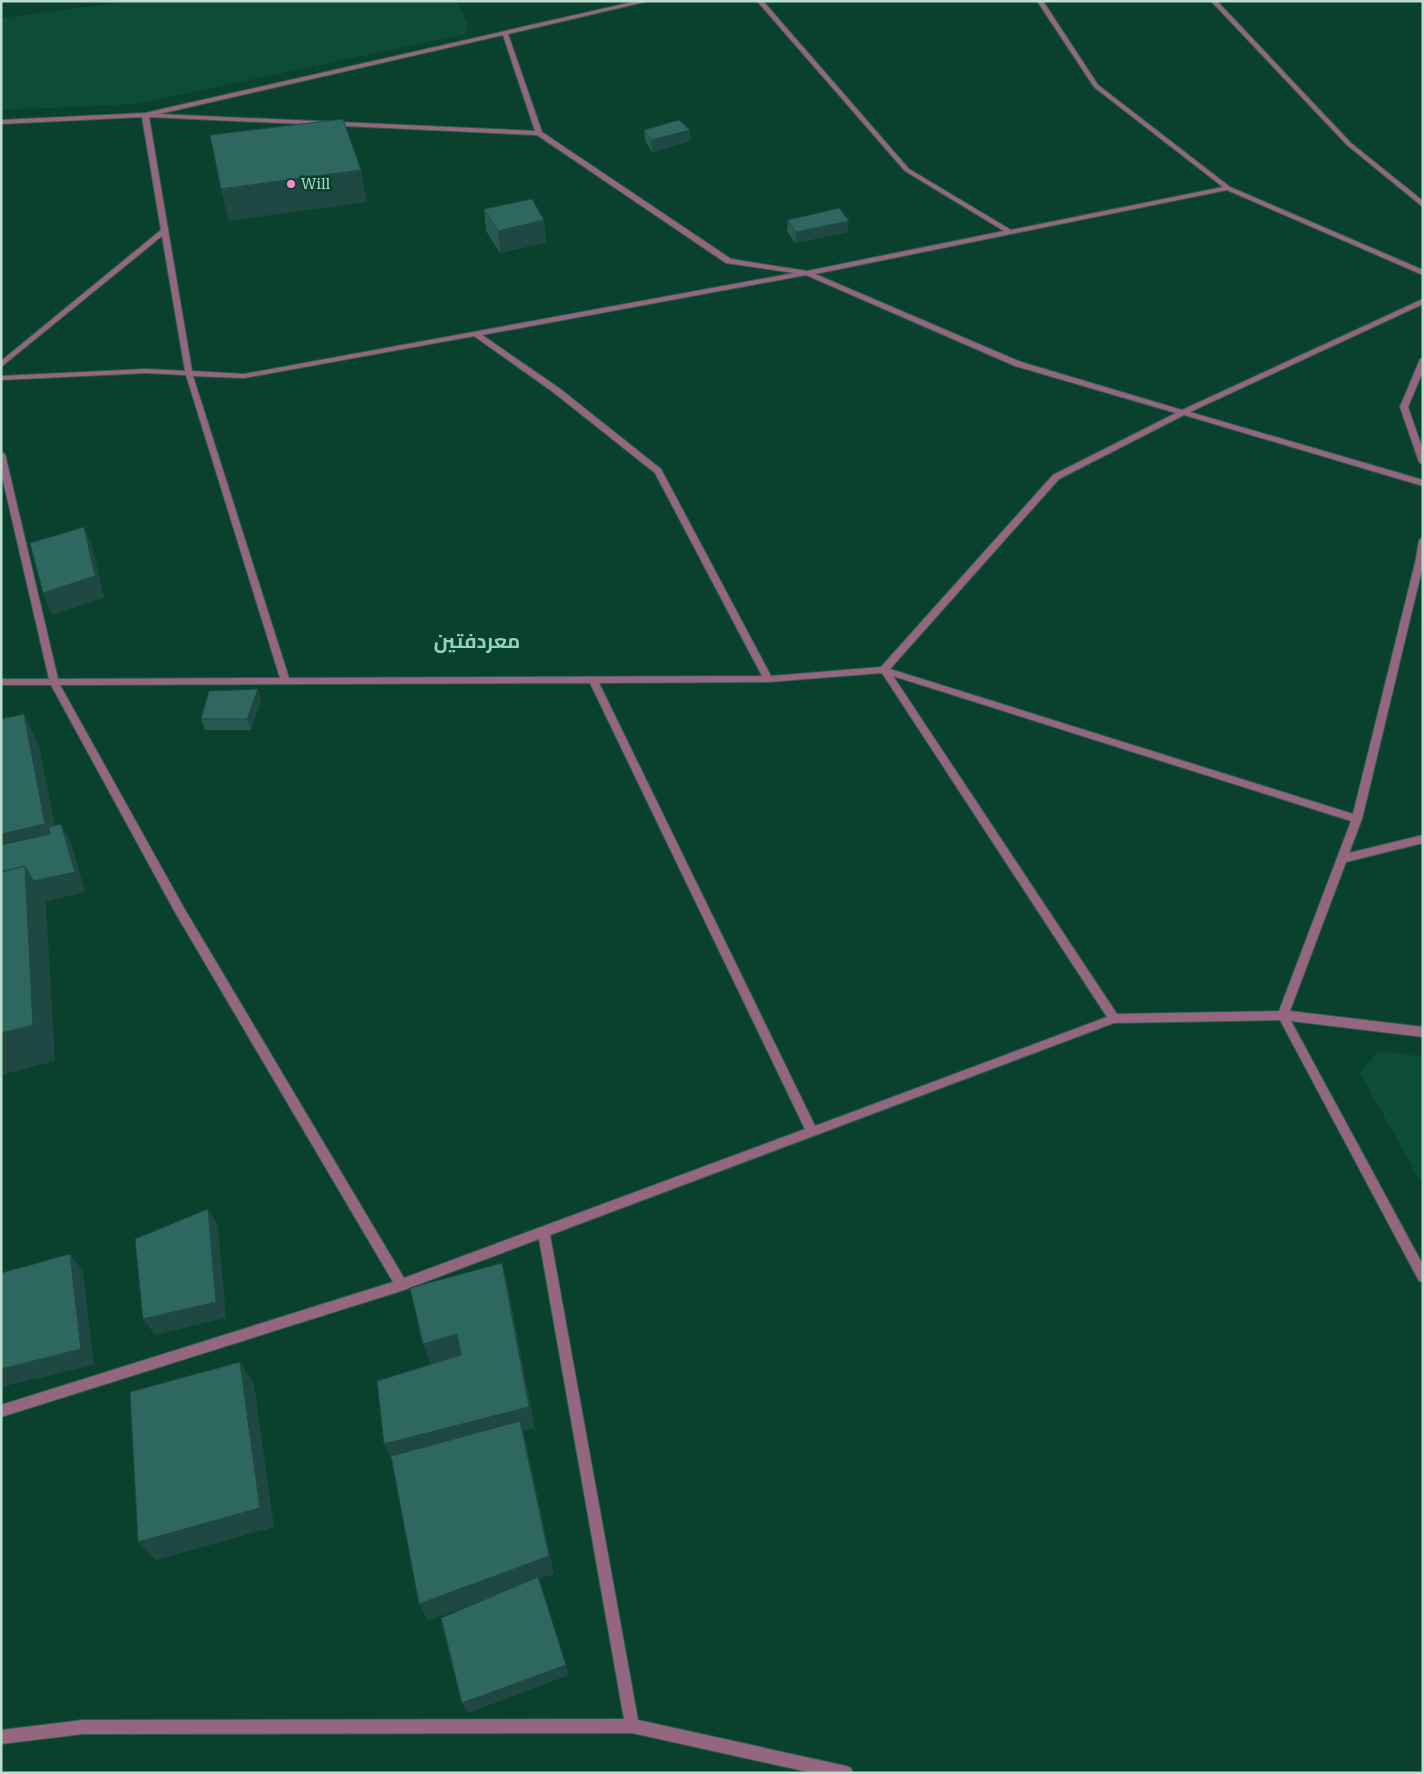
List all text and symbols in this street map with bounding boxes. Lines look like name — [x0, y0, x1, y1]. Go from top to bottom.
place label: Will — [301, 175, 331, 193]
marker: Will — [285, 178, 297, 190]
district label: معردفتين — [434, 629, 520, 653]

